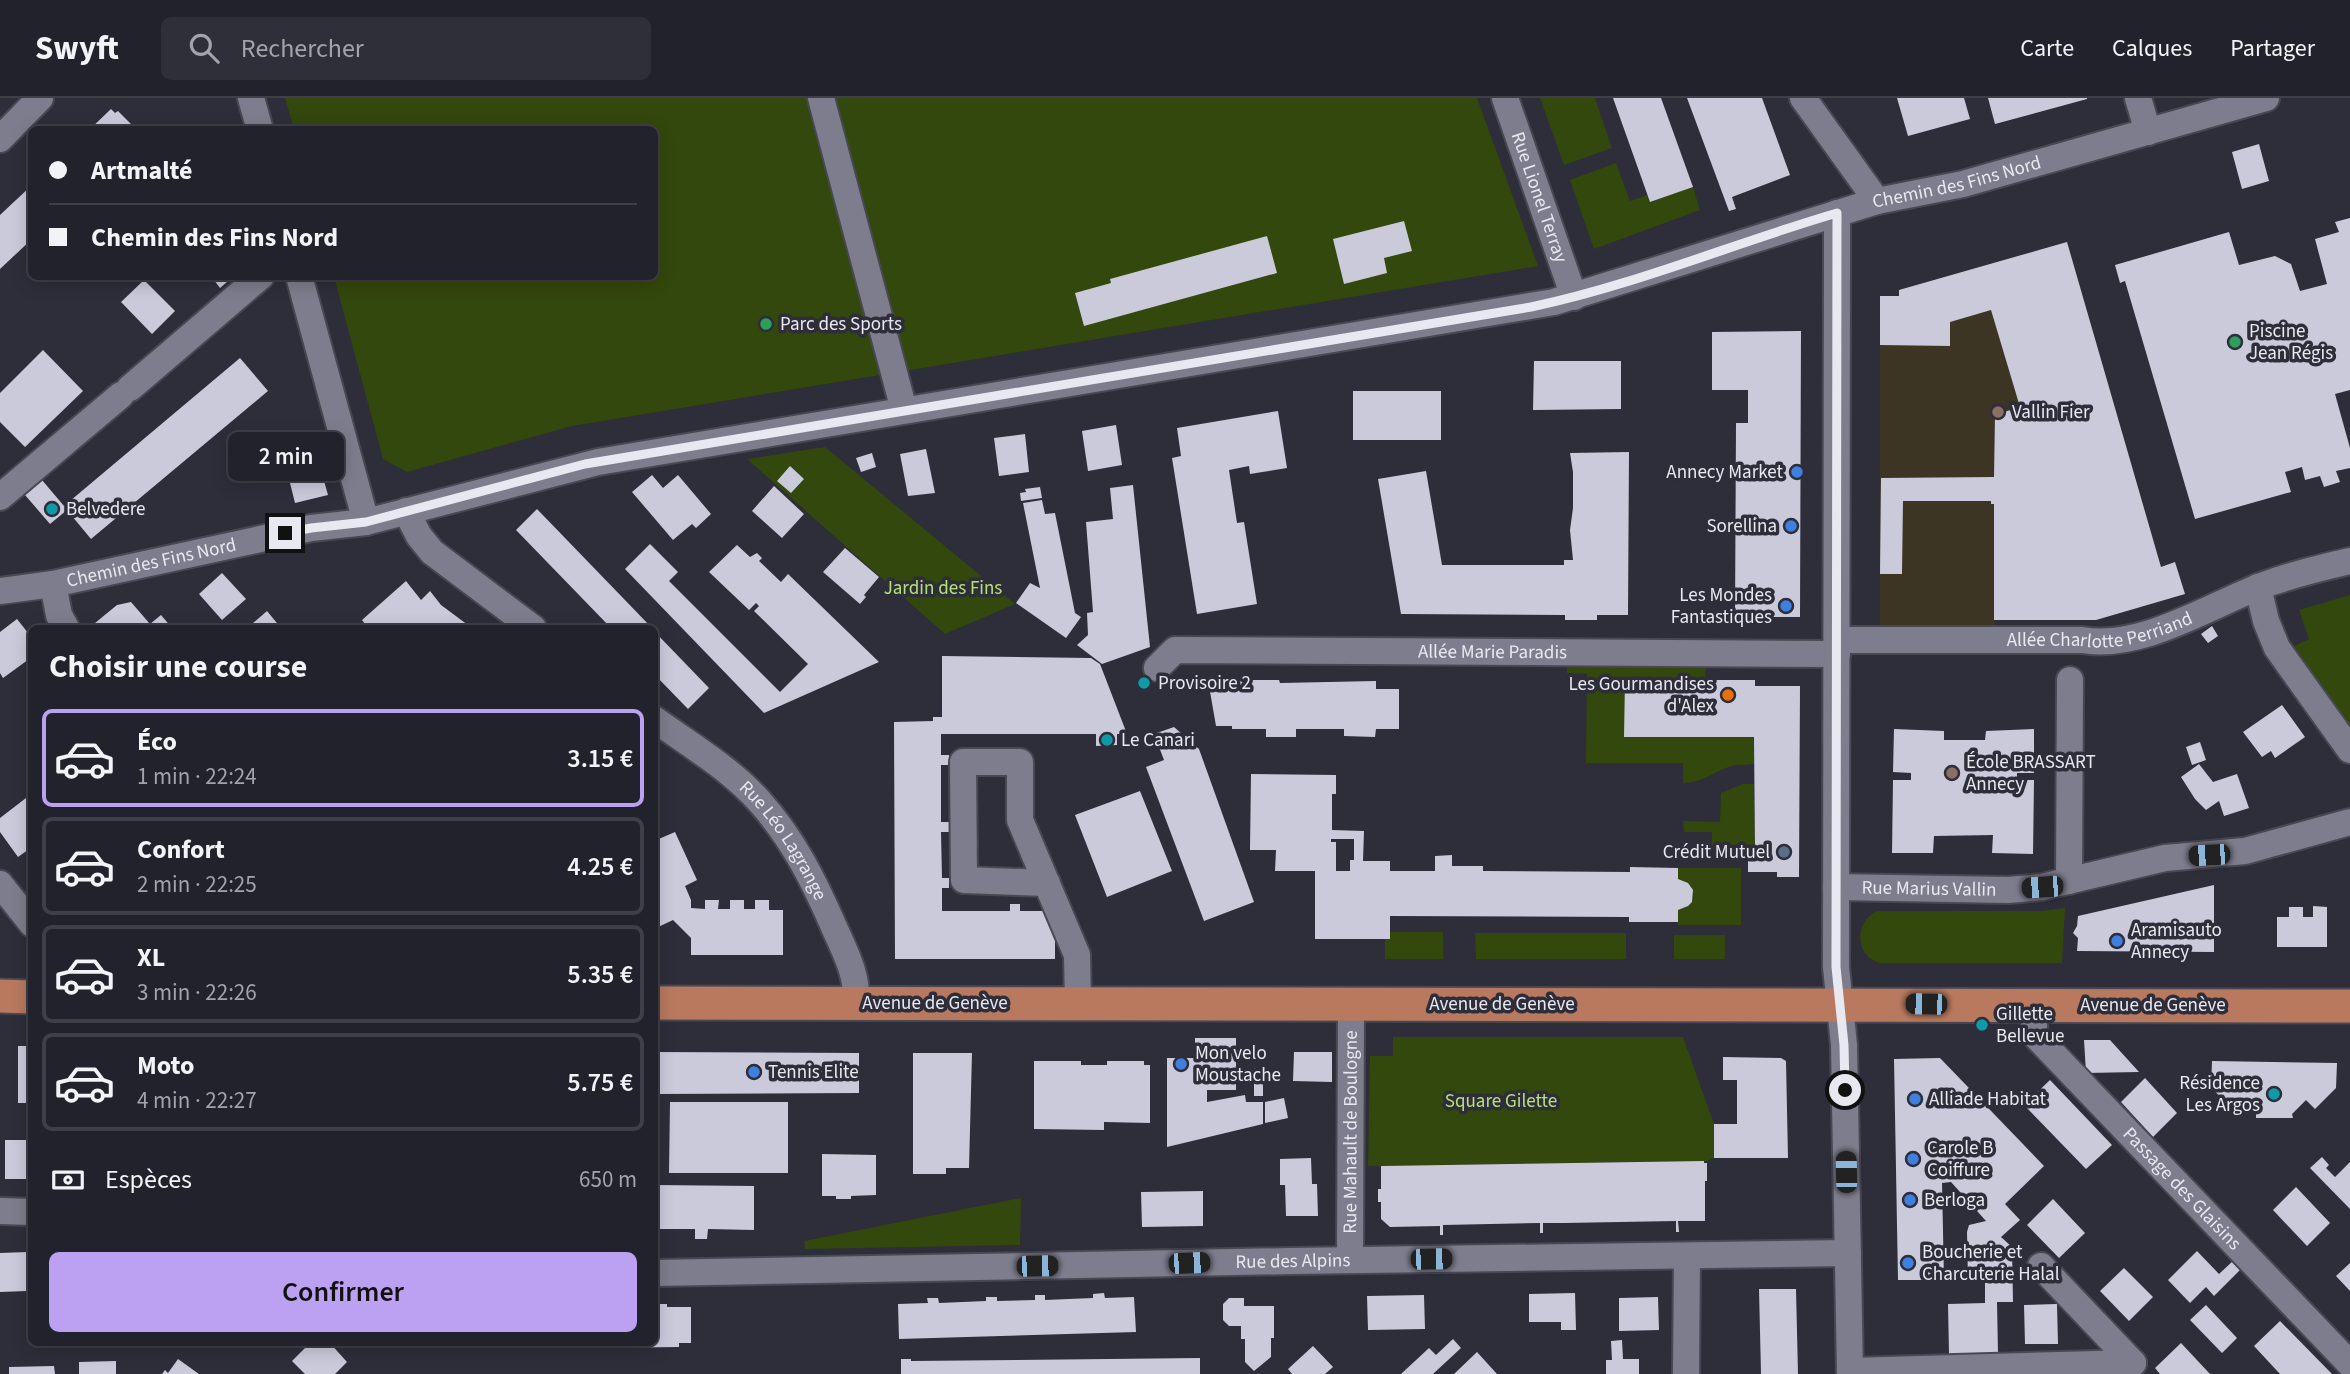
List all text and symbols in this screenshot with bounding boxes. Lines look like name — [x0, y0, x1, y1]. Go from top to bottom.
search box — [161, 17, 651, 80]
text: Swyft — [35, 25, 119, 72]
icon: search — [185, 29, 223, 67]
text: Rechercher — [241, 30, 364, 67]
text: Carte — [2020, 31, 2074, 66]
text: Calques — [2112, 31, 2192, 66]
text: Partager — [2230, 31, 2315, 66]
street label: Rue Lionel Terray — [1504, 128, 1575, 266]
street label: Chemin des Fins Nord — [1870, 149, 2044, 215]
text: Artmalté — [91, 152, 193, 189]
text: Chemin des Fins Nord — [91, 219, 338, 256]
place label: Parc des Sports — [780, 311, 902, 338]
marker: Parc des Sports — [758, 316, 774, 332]
place label: Piscine Jean Régis — [2249, 318, 2333, 367]
marker: Piscine Jean Régis — [2227, 334, 2243, 350]
place label: Vallin Fier — [2012, 399, 2090, 426]
marker: Vallin Fier — [1990, 404, 2006, 420]
callout: 2 min — [227, 432, 343, 480]
text: 2 min — [259, 440, 313, 473]
place label: Annecy Market — [1666, 459, 1784, 486]
marker: Annecy Market — [1789, 464, 1805, 480]
place label: Belvedere — [66, 496, 145, 523]
marker: Belvedere — [44, 501, 60, 517]
place label: Sorellina — [1706, 513, 1777, 540]
route end — [269, 517, 301, 549]
marker: Sorellina — [1783, 518, 1799, 534]
street label: Chemin des Fins Nord — [64, 531, 239, 594]
park label: Jardin des Fins — [884, 575, 1002, 602]
place label: Les Mondes Fantastiques — [1671, 582, 1772, 631]
marker: Les Mondes Fantastiques — [1778, 598, 1794, 614]
street label: Allée Charlotte Perriand — [2007, 605, 2197, 655]
street label: Allée Marie Paradis — [1418, 638, 1567, 666]
text: Choisir une course — [49, 644, 307, 690]
place label: Provisoire 2 — [1158, 670, 1251, 697]
place label: Les Gourmandises d'Alex — [1569, 671, 1715, 720]
marker: Provisoire 2 — [1136, 675, 1152, 691]
marker: Les Gourmandises d'Alex — [1720, 687, 1736, 703]
text: Éco — [137, 723, 177, 760]
icon: car — [53, 727, 116, 790]
place label: Le Canari — [1121, 727, 1195, 754]
marker: Le Canari — [1099, 732, 1115, 748]
text: 3.15 € — [567, 740, 633, 777]
place label: École BRASSART Annecy — [1966, 749, 2096, 798]
text: 1 min · 22:24 — [137, 760, 257, 793]
marker: École BRASSART Annecy — [1944, 765, 1960, 781]
street label: Rue Léo Lagrange — [733, 774, 834, 905]
text: Confort — [137, 831, 225, 868]
icon: car — [53, 835, 116, 898]
place label: Crédit Mutuel — [1663, 839, 1770, 866]
car — [2188, 843, 2231, 867]
marker: Crédit Mutuel — [1776, 844, 1792, 860]
text: 4.25 € — [567, 848, 633, 885]
text: 2 min · 22:25 — [137, 868, 257, 901]
street label: Rue Marius Vallin — [1861, 874, 1997, 903]
car — [2021, 875, 2064, 899]
place label: Aramisauto Annecy — [2131, 917, 2222, 966]
marker: Aramisauto Annecy — [2109, 933, 2125, 949]
text: XL — [137, 939, 165, 976]
icon: car — [53, 943, 116, 1006]
text: 5.35 € — [567, 956, 633, 993]
text: 3 min · 22:26 — [137, 976, 257, 1009]
street label: Avenue de Genève — [862, 990, 1008, 1017]
street label: Avenue de Genève — [1429, 991, 1575, 1018]
street label: Avenue de Genève — [2080, 992, 2226, 1019]
car — [1905, 993, 1948, 1015]
place label: Gillette Bellevue — [1996, 1001, 2064, 1050]
marker: Gillette Bellevue — [1974, 1017, 1990, 1033]
street label: Rue Mahault de Boulogne — [1337, 1030, 1364, 1234]
place label: Mon velo Moustache — [1195, 1040, 1281, 1089]
text: Moto — [137, 1047, 194, 1084]
icon: car — [53, 1051, 116, 1114]
marker: Mon velo Moustache — [1173, 1056, 1189, 1072]
place label: Tennis Elite — [768, 1059, 859, 1086]
text: 5.75 € — [567, 1064, 633, 1101]
marker: Tennis Elite — [746, 1064, 762, 1080]
place label: Résidence Les Argos — [2179, 1070, 2260, 1119]
route start — [1829, 1074, 1861, 1106]
text: 4 min · 22:27 — [137, 1084, 257, 1117]
place label: Alliade Habitat — [1929, 1086, 2047, 1113]
marker: Résidence Les Argos — [2266, 1086, 2282, 1102]
park label: Square Gilette — [1445, 1088, 1557, 1115]
marker: Alliade Habitat — [1907, 1091, 1923, 1107]
street label: Passage des Glaisins — [2116, 1121, 2248, 1256]
place label: Carole B Coiffure — [1927, 1135, 1993, 1184]
car — [1836, 1151, 1857, 1193]
marker: Carole B Coiffure — [1905, 1151, 1921, 1167]
icon: cash — [49, 1161, 87, 1199]
text: Espèces — [105, 1161, 192, 1198]
text: 650 m — [579, 1163, 637, 1196]
place label: Berloga — [1924, 1187, 1985, 1214]
marker: Berloga — [1902, 1192, 1918, 1208]
place label: Boucherie et Charcuterie Halal — [1922, 1239, 2060, 1288]
street label: Rue des Alpins — [1235, 1247, 1351, 1276]
car — [1410, 1248, 1453, 1270]
button: Confirmer — [49, 1252, 637, 1332]
car — [1168, 1252, 1211, 1274]
car — [1016, 1255, 1059, 1277]
marker: Boucherie et Charcuterie Halal — [1900, 1255, 1916, 1271]

